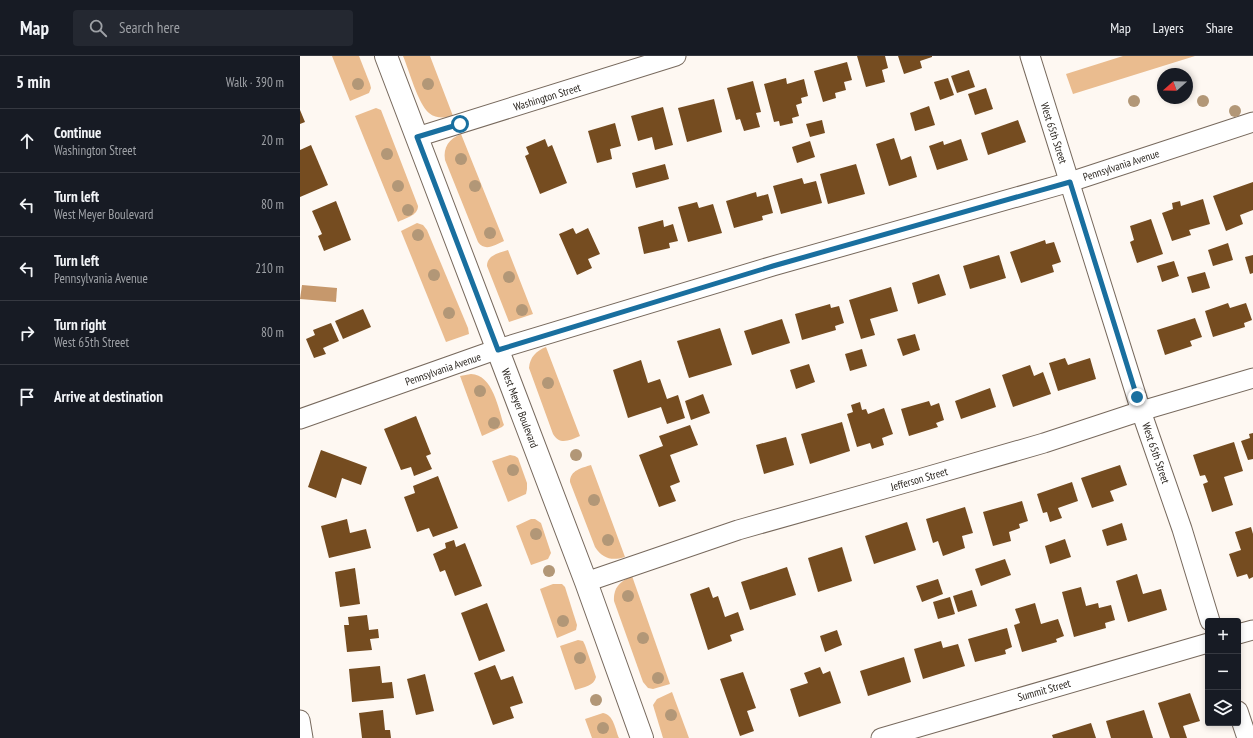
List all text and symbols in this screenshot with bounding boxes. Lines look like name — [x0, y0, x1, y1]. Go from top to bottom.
search box — [73, 10, 353, 46]
text: Map — [20, 16, 49, 40]
icon: search — [87, 17, 109, 39]
text: Search here — [119, 18, 180, 37]
text: Map — [1110, 19, 1131, 37]
text: Layers — [1153, 19, 1184, 37]
text: Share — [1206, 19, 1233, 37]
north arrow — [1157, 68, 1193, 104]
text: 5 min — [16, 71, 50, 93]
text: Walk · 390 m — [226, 74, 284, 91]
street label: Washington Street — [512, 80, 582, 114]
street label: West 65th Street — [1038, 101, 1070, 165]
route start — [451, 115, 469, 133]
text: Continue — [54, 123, 101, 142]
icon: ahead — [16, 130, 38, 152]
text: 20 m — [261, 132, 284, 149]
text: Washington Street — [54, 142, 136, 159]
street label: Pennsylvania Avenue — [1081, 146, 1161, 184]
text: Turn left — [54, 187, 99, 206]
icon: left — [16, 194, 38, 216]
text: 80 m — [261, 196, 284, 213]
text: West Meyer Boulevard — [54, 206, 153, 223]
text: Turn left — [54, 251, 99, 270]
icon: left — [16, 258, 38, 280]
text: 210 m — [255, 260, 284, 277]
text: Pennsylvania Avenue — [54, 270, 148, 287]
text: Turn right — [54, 315, 106, 334]
icon: right — [16, 322, 38, 344]
text: 80 m — [261, 324, 284, 341]
text: West 65th Street — [54, 334, 129, 351]
street label: Pennsylvania Avenue — [403, 349, 483, 389]
street label: West Meyer Boulevard — [498, 366, 542, 450]
icon: arrive — [16, 386, 38, 408]
text: Arrive at destination — [54, 387, 163, 406]
route end — [1128, 388, 1146, 406]
street label: West 65th Street — [1139, 421, 1173, 485]
street label: Jefferson Street — [888, 464, 949, 494]
map controls — [1205, 618, 1241, 726]
button: + — [1205, 618, 1241, 654]
button: − — [1205, 654, 1241, 690]
street label: Summit Street — [1016, 676, 1072, 704]
button: layers — [1205, 690, 1241, 726]

